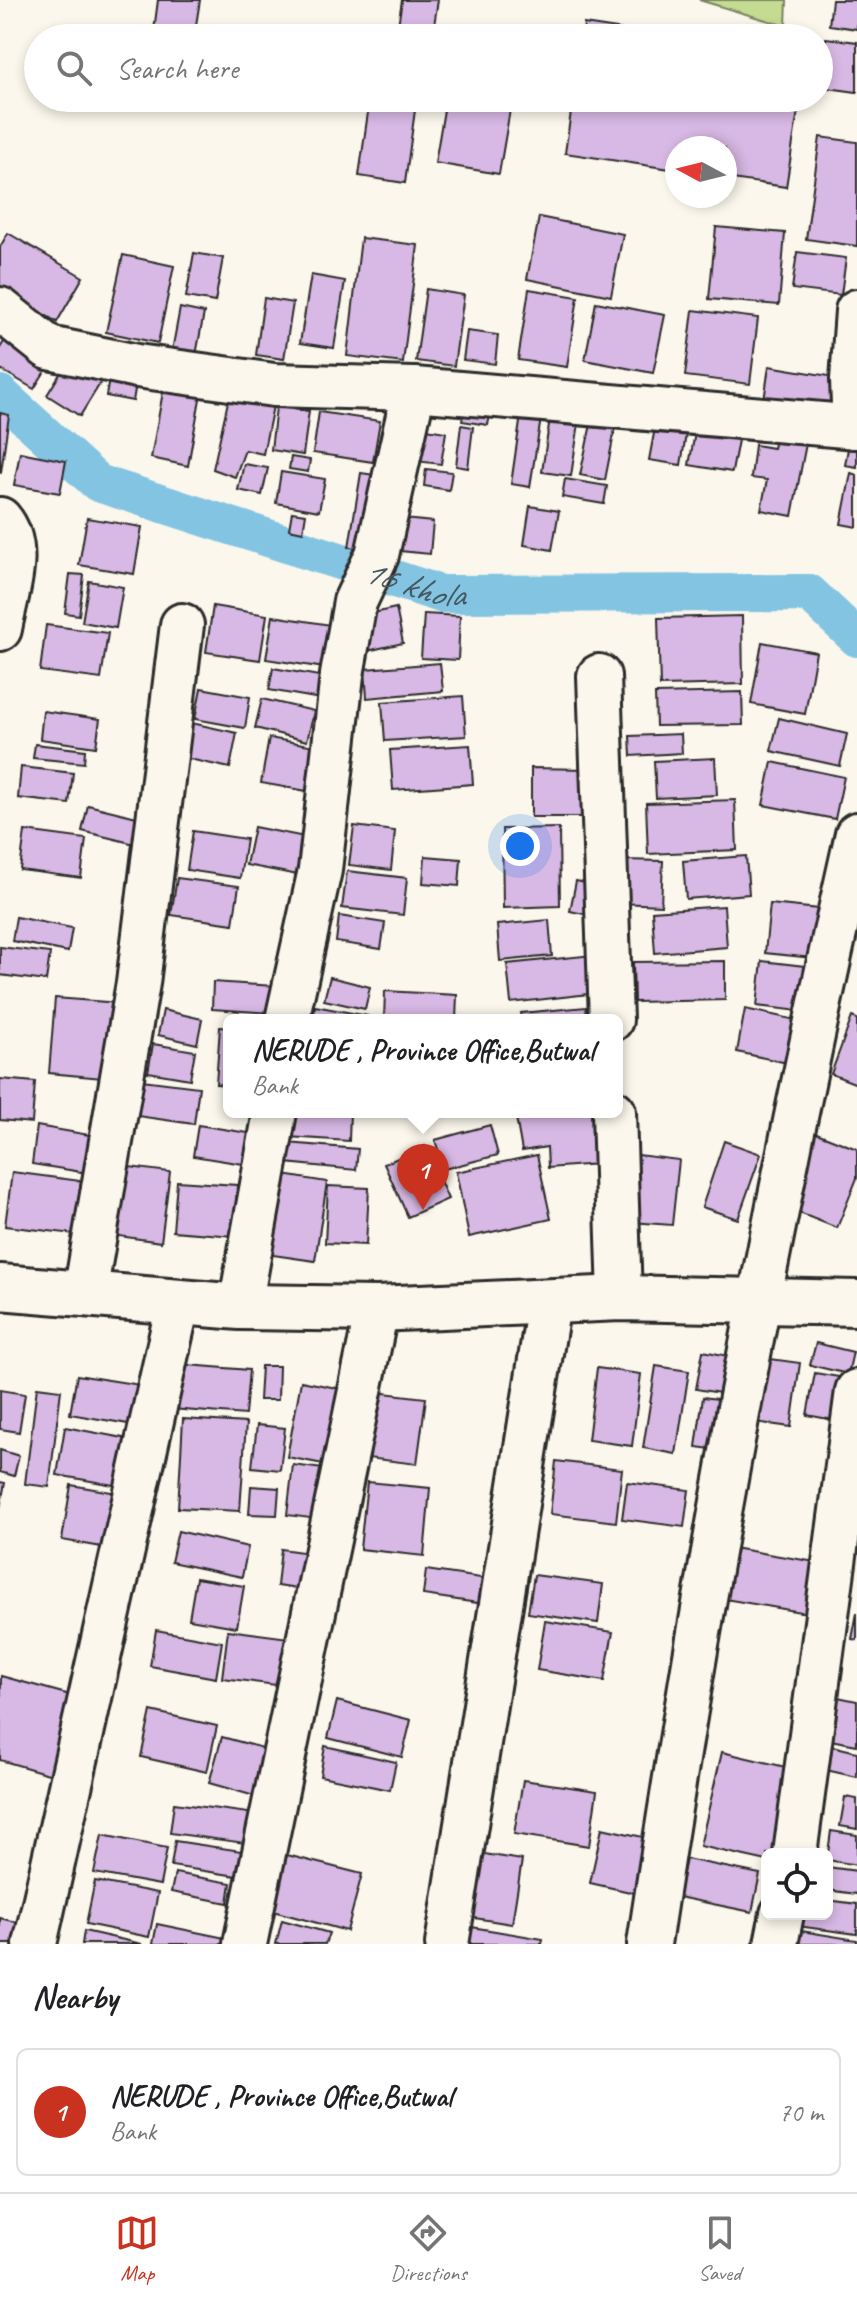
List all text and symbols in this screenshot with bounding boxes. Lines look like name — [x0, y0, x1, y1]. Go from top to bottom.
search box — [24, 24, 833, 112]
icon: search — [52, 46, 96, 90]
text: Search here — [116, 49, 238, 87]
north arrow — [665, 136, 737, 208]
water label: 16 khola — [357, 547, 468, 618]
your location — [500, 826, 540, 866]
popup — [223, 1014, 623, 1118]
text: NERUDE , Province Office,Butwal — [252, 1031, 594, 1069]
text: Bank — [252, 1069, 298, 1102]
pin: 1 — [397, 1144, 449, 1210]
map controls — [761, 1848, 833, 1920]
button: locate — [761, 1848, 833, 1920]
text: Nearby — [32, 1975, 118, 2018]
text: NERUDE , Province Office,Butwal — [110, 2077, 452, 2115]
text: 1 — [54, 2096, 66, 2129]
text: 70 m — [779, 2096, 823, 2129]
text: Bank — [110, 2115, 156, 2148]
tab: Map — [115, 2211, 159, 2287]
tab: Directions — [390, 2211, 467, 2287]
tab: Saved — [698, 2211, 742, 2287]

